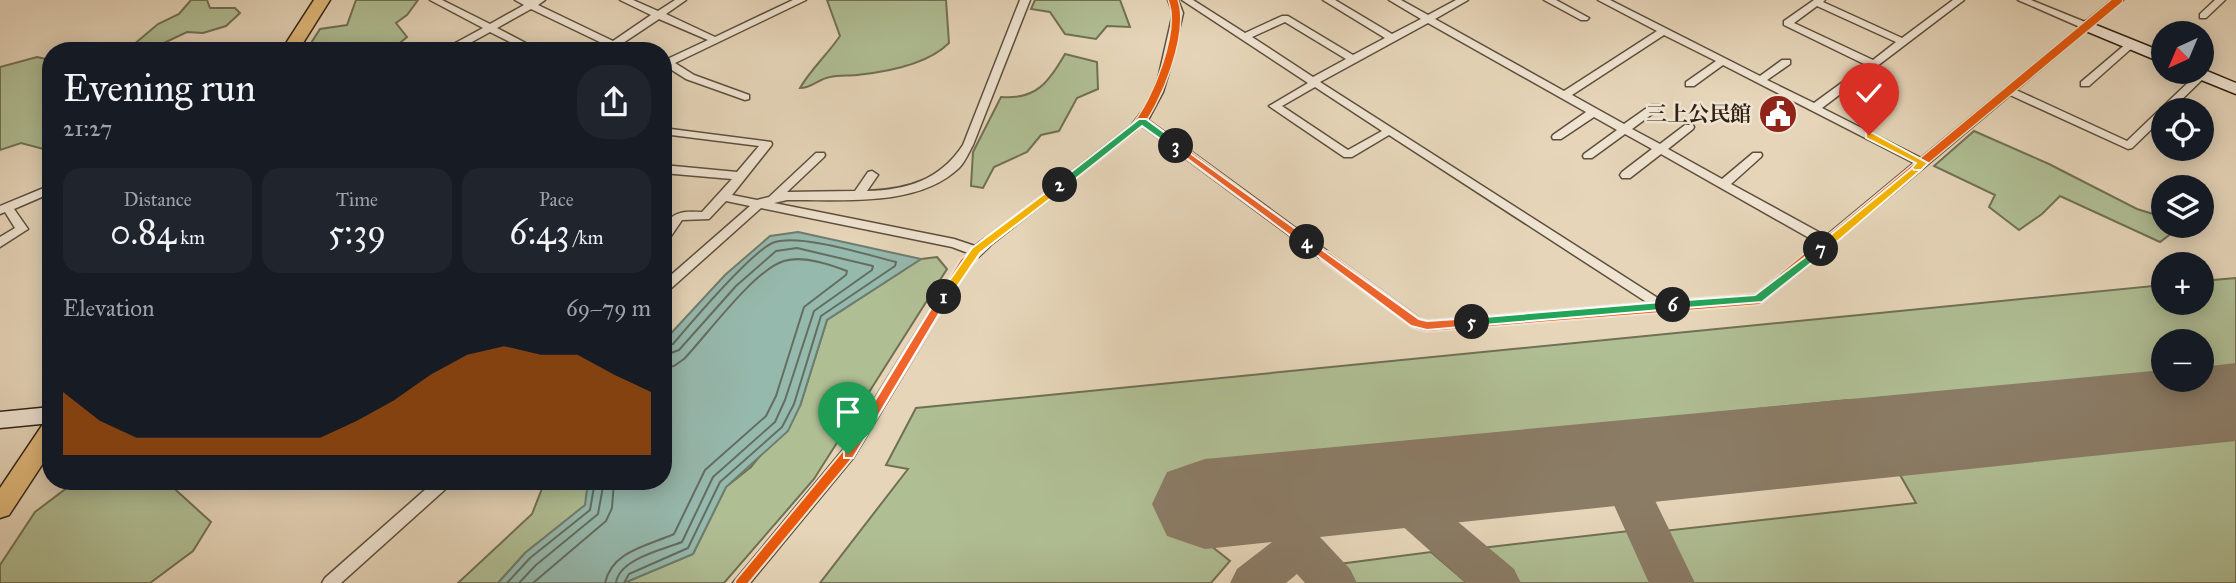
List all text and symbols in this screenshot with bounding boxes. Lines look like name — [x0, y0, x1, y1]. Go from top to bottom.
north arrow — [2151, 21, 2214, 84]
map controls — [2151, 21, 2214, 392]
pin — [1839, 63, 1899, 135]
text: Evening run — [63, 65, 256, 111]
button: share — [577, 65, 651, 139]
icon: check — [1850, 74, 1888, 112]
public building icon: 三上公民館 — [1757, 93, 1799, 135]
button: locate — [2151, 98, 2214, 161]
place label: 三上公民館 — [1646, 101, 1751, 127]
text: 21:27 — [63, 114, 112, 142]
pin: 3 — [1158, 128, 1194, 164]
text: 3 — [1172, 134, 1179, 157]
pin: 2 — [1042, 168, 1078, 202]
text: 2 — [1055, 173, 1064, 196]
button: layers — [2151, 175, 2214, 238]
text: Distance — [124, 188, 192, 211]
text: Time — [336, 188, 378, 211]
text: Pace — [539, 188, 574, 211]
text: 0.84 — [110, 211, 176, 254]
text: 5:39 — [328, 211, 386, 254]
text: 6:43 — [509, 211, 569, 254]
pin: 4 — [1290, 224, 1324, 260]
text: km — [176, 226, 205, 249]
text: /km — [569, 226, 603, 249]
text: 4 — [1301, 230, 1312, 253]
pin: 7 — [1804, 232, 1839, 266]
text: 7 — [1815, 237, 1826, 260]
button: + — [2151, 252, 2214, 315]
pin: 1 — [926, 280, 962, 314]
text: 1 — [940, 285, 947, 308]
pin: 6 — [1656, 288, 1690, 322]
text: 6 — [1668, 293, 1677, 316]
text: Elevation — [63, 294, 154, 322]
text: 69–79 m — [566, 294, 651, 322]
pin: 5 — [1454, 304, 1490, 340]
text: 5 — [1467, 310, 1476, 333]
button: − — [2151, 329, 2214, 392]
pin — [818, 382, 878, 454]
icon: arrive — [829, 393, 867, 431]

